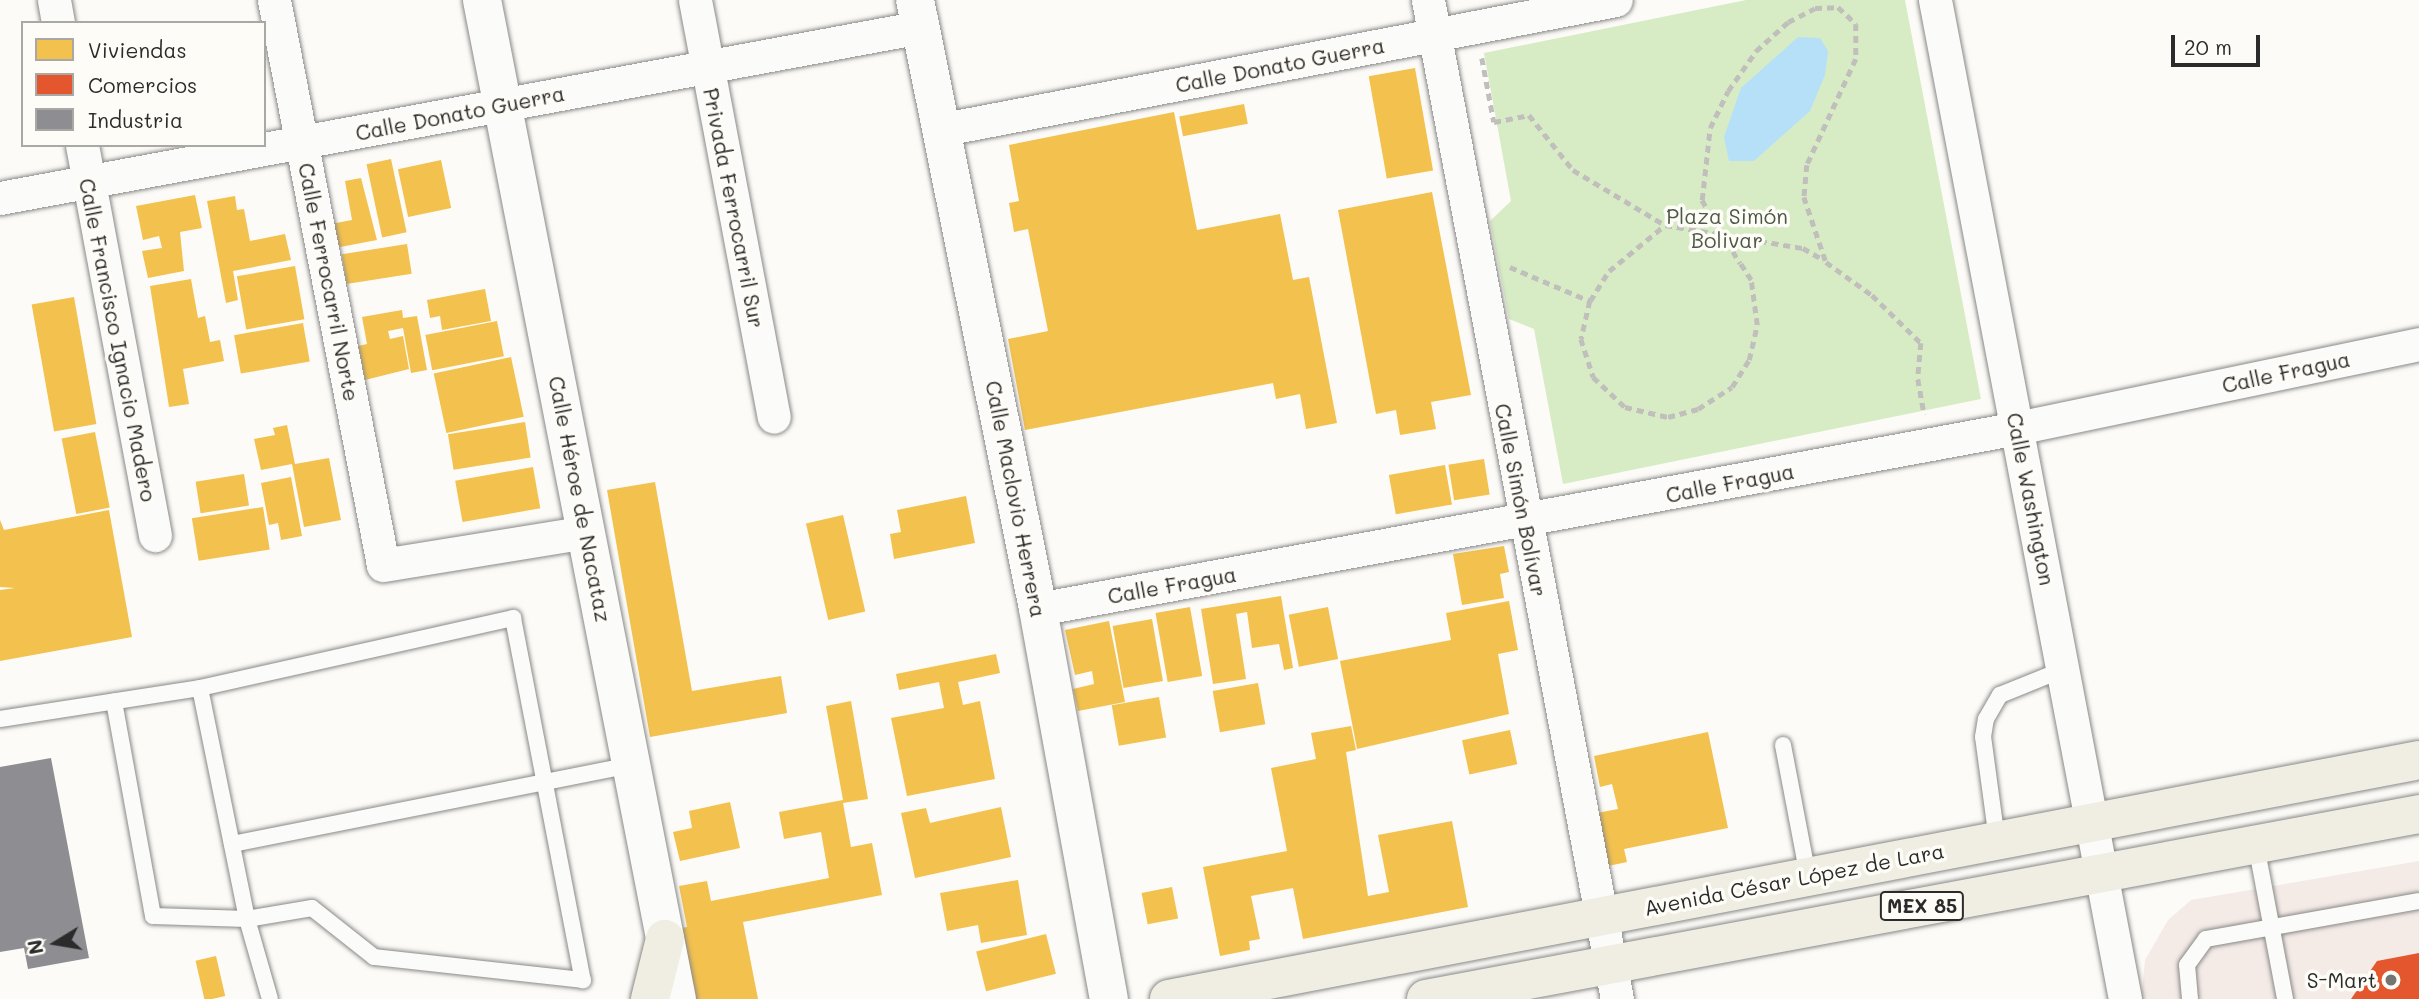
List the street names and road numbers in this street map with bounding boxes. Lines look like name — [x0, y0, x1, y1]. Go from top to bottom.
street label: Calle Donato Guerra — [1173, 32, 1387, 98]
street label: Calle Donato Guerra — [353, 80, 567, 146]
street label: Privada Ferrocarril Sur — [698, 86, 770, 330]
street label: Calle Ferrocarril Norte — [294, 161, 364, 403]
street label: Calle Francisco Ignacio Madero — [74, 176, 162, 504]
street label: Calle Fragua — [2220, 346, 2352, 398]
street label: Calle Héroe de Nacataz — [544, 374, 616, 624]
street label: Calle Maclovio Herrera — [981, 378, 1051, 620]
street label: Calle Simón Bolívar — [1490, 401, 1552, 599]
street label: Calle Washington — [2002, 410, 2060, 588]
street label: Calle Fragua — [1664, 458, 1796, 508]
street label: Calle Fragua — [1106, 561, 1238, 609]
street label: Avenida César López de Lara — [1642, 838, 1946, 920]
road number: MEX 85 — [1878, 890, 1966, 922]

